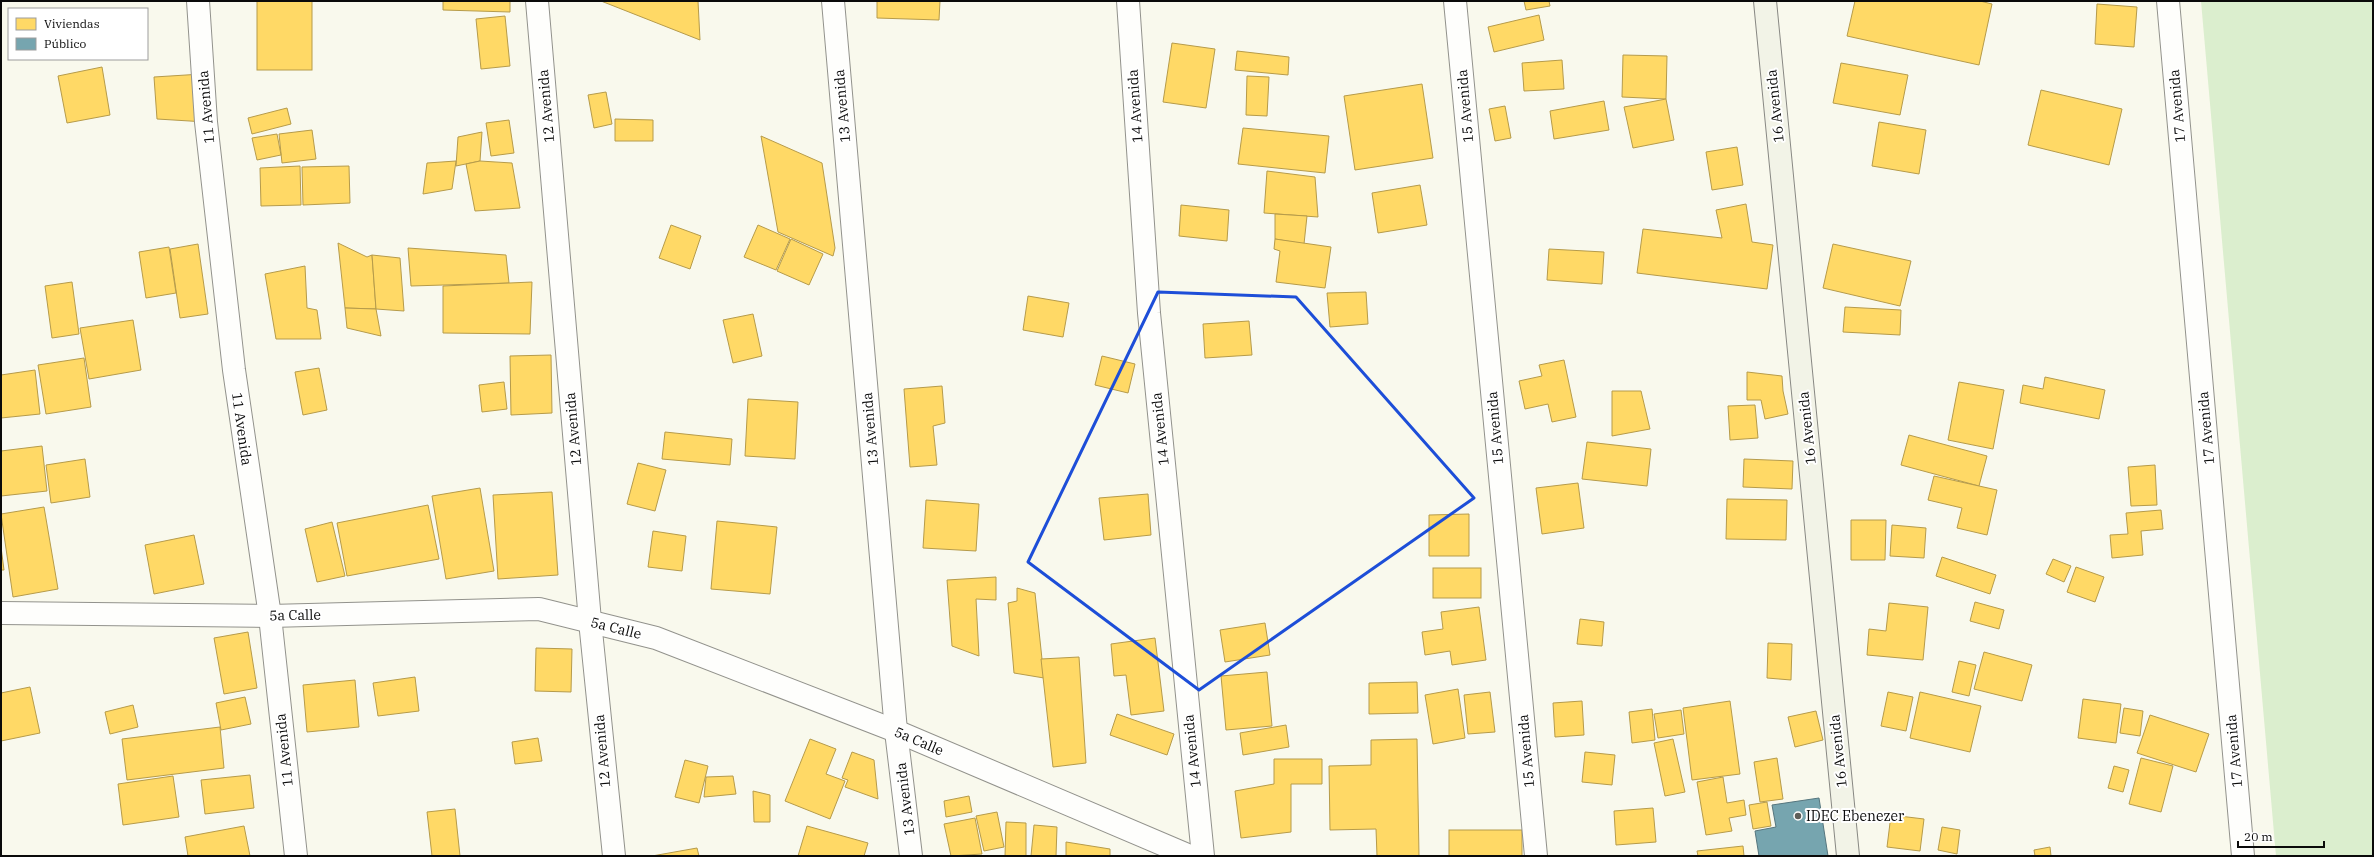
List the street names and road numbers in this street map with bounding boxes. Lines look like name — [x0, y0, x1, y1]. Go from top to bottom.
street label: 12 Avenida — [534, 68, 558, 143]
street label: 13 Avenida — [830, 68, 854, 143]
street label: 14 Avenida — [1123, 68, 1147, 143]
street label: 15 Avenida — [1453, 68, 1477, 143]
street label: 16 Avenida — [1762, 68, 1788, 144]
street label: 17 Avenida — [2165, 68, 2189, 143]
street label: 11 Avenida — [194, 69, 218, 144]
street label: 15 Avenida — [1483, 390, 1507, 465]
street label: 16 Avenida — [1794, 390, 1820, 466]
street label: 17 Avenida — [2194, 390, 2218, 465]
street label: 11 Avenida — [228, 391, 256, 467]
street label: 12 Avenida — [561, 391, 585, 466]
street label: 13 Avenida — [858, 391, 882, 466]
street label: 14 Avenida — [1147, 391, 1173, 467]
street label: 5a Calle — [269, 606, 321, 624]
street label: 5a Calle — [589, 613, 643, 643]
street label: 11 Avenida — [271, 712, 297, 788]
street label: 12 Avenida — [590, 713, 614, 788]
street label: 14 Avenida — [1179, 713, 1205, 789]
street label: 15 Avenida — [1514, 713, 1538, 788]
street label: 16 Avenida — [1825, 713, 1851, 789]
street label: 17 Avenida — [2222, 713, 2246, 788]
street label: 5a Calle — [892, 723, 946, 759]
street label: 13 Avenida — [892, 761, 918, 837]

